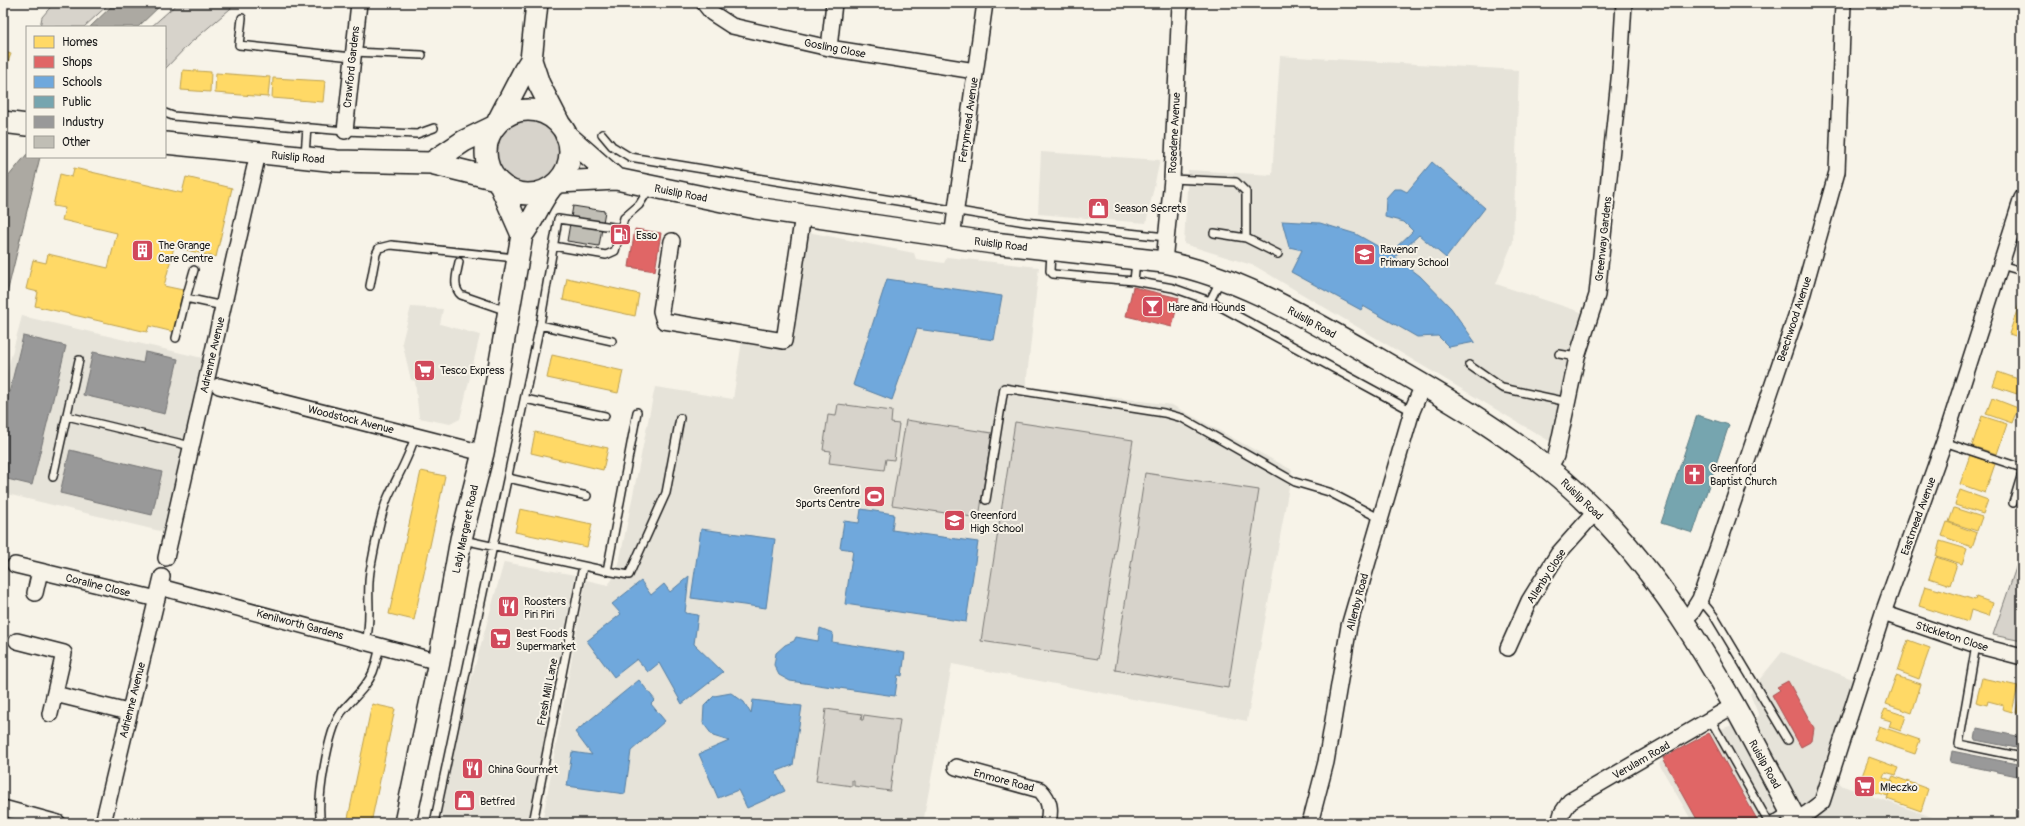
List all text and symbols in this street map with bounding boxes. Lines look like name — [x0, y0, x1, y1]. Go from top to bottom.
street label: Crawford Gardens — [341, 25, 362, 109]
legend — [26, 26, 166, 158]
text: Homes — [62, 35, 98, 50]
street label: Gosling Close — [803, 36, 867, 61]
text: Shops — [62, 55, 93, 70]
text: Schools — [62, 75, 102, 90]
street label: Ferrymead Avenue — [956, 76, 981, 164]
street label: Rosedene Avenue — [1166, 92, 1183, 174]
text: Public — [62, 95, 92, 110]
text: Industry — [62, 115, 104, 130]
text: Other — [62, 135, 91, 150]
street label: Ruislip Road — [271, 149, 325, 166]
street label: Ruislip Road — [653, 182, 709, 205]
shop icon: Season Secrets — [1085, 195, 1111, 221]
street label: Greenway Gardens — [1593, 196, 1614, 282]
place label: Season Secrets — [1114, 202, 1186, 215]
fuel station icon: Esso — [608, 222, 634, 248]
place label: Esso — [636, 229, 658, 242]
street label: Ruislip Road — [973, 235, 1028, 254]
building icon: The Grange Care Centre — [130, 238, 156, 264]
place label: The Grange Care Centre — [158, 239, 214, 265]
school or university icon: Ravenor Primary School — [1351, 242, 1377, 268]
place label: Ravenor Primary School — [1380, 243, 1449, 269]
street label: Beechwood Avenue — [1775, 274, 1815, 363]
bar icon: Hare and Hounds — [1139, 294, 1165, 320]
place label: Hare and Hounds — [1168, 301, 1245, 314]
street label: Ruislip Road — [1285, 304, 1338, 341]
street label: Adrienne Avenue — [197, 315, 228, 394]
supermarket icon: Tesco Express — [411, 357, 437, 383]
place label: Tesco Express — [440, 364, 505, 377]
street label: Woodstock Avenue — [306, 403, 396, 437]
church icon: Greenford Baptist Church — [1682, 461, 1708, 487]
place label: Greenford Baptist Church — [1710, 462, 1777, 488]
street label: Eastmead Avenue — [1898, 475, 1939, 557]
street label: Ruislip Road — [1558, 476, 1605, 523]
sports icon: Greenford Sports Centre — [862, 483, 888, 509]
street label: Lady Margaret Road — [450, 484, 481, 575]
place label: Greenford Sports Centre — [795, 484, 861, 510]
school or university icon: Greenford High School — [942, 508, 968, 534]
place label: Greenford High School — [970, 509, 1024, 535]
street label: Allenby Close — [1524, 546, 1569, 606]
street label: Coraline Close — [64, 571, 132, 600]
street label: Allenby Road — [1344, 572, 1371, 632]
restaurant icon: Roosters Piri Piri — [495, 594, 521, 620]
place label: Roosters Piri Piri — [524, 595, 566, 621]
street label: Kenilworth Gardens — [255, 607, 345, 642]
street label: Stickleton Close — [1914, 619, 1990, 655]
supermarket icon: Best Foods Supermarket — [488, 626, 514, 652]
place label: Best Foods Supermarket — [516, 627, 576, 653]
street label: Fresh Mill Lane — [535, 657, 561, 727]
street label: Adrienne Avenue — [117, 660, 148, 739]
street label: Ruislip Road — [1746, 738, 1783, 791]
street label: Verulam Road — [1610, 739, 1672, 782]
restaurant icon: China Gourmet — [459, 756, 485, 782]
place label: China Gourmet — [488, 763, 558, 776]
street label: Enmore Road — [972, 766, 1035, 795]
supermarket icon: Mleczko — [1852, 774, 1878, 800]
place label: Mleczko — [1880, 781, 1918, 794]
shop icon: Betfred — [452, 788, 478, 814]
place label: Betfred — [480, 795, 515, 808]

